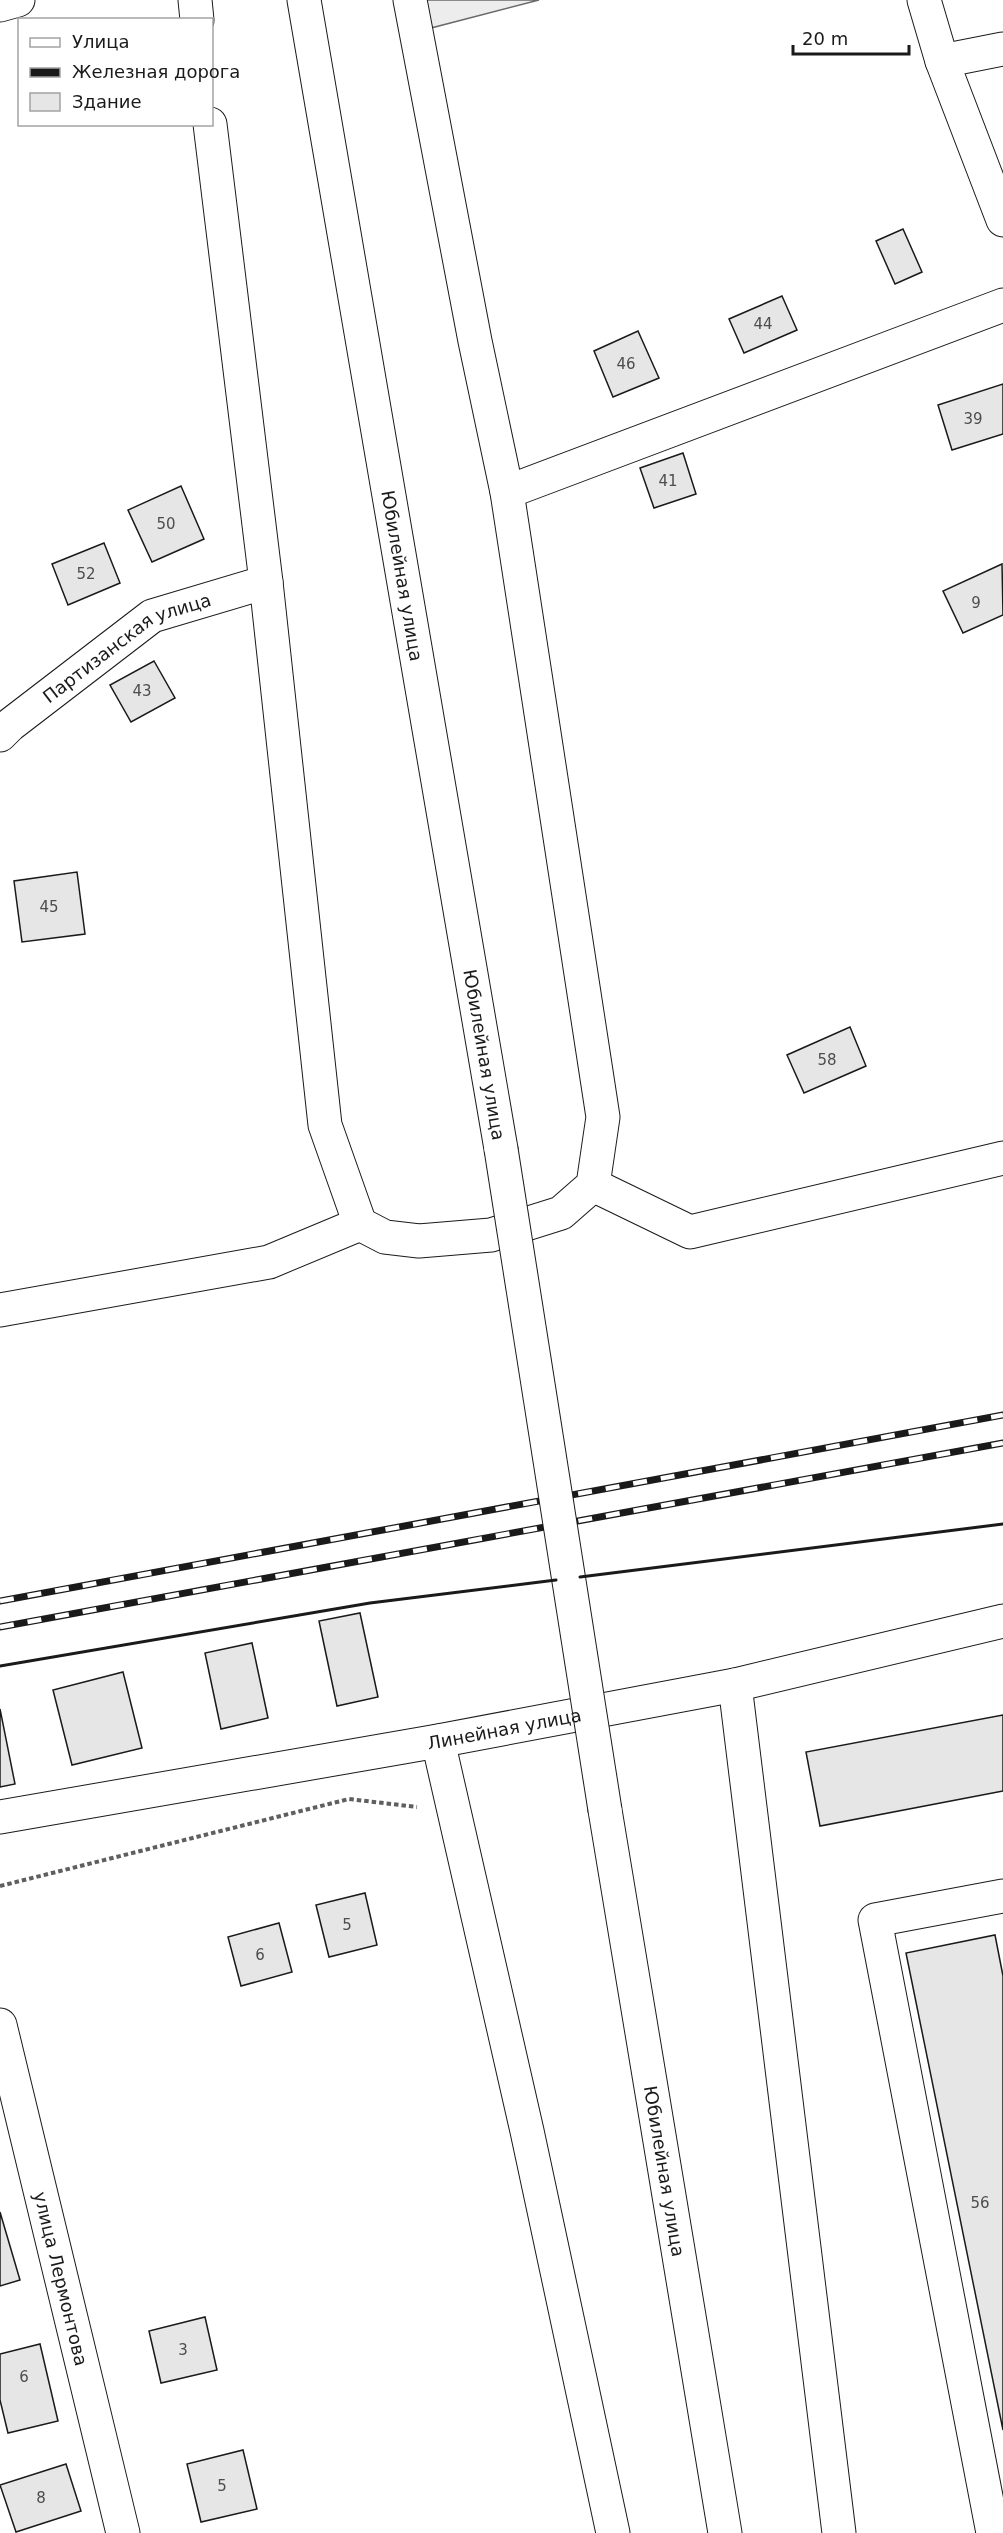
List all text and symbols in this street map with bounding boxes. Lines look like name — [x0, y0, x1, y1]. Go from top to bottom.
legend — [18, 18, 213, 126]
scale bar — [793, 18, 908, 56]
text: 20 m — [802, 28, 848, 49]
text: Улица — [72, 31, 129, 52]
text: Железная дорога — [72, 61, 240, 82]
text: Здание — [72, 91, 142, 112]
house number: 44 — [753, 315, 773, 333]
house number: 46 — [616, 355, 636, 373]
house number: 39 — [963, 410, 983, 428]
house number: 41 — [658, 472, 678, 490]
street label: Юбилейная улица — [378, 489, 428, 663]
house number: 50 — [156, 515, 176, 533]
house number: 52 — [76, 565, 96, 583]
street label: Партизанская улица — [38, 589, 213, 707]
house number: 9 — [971, 594, 981, 612]
house number: 43 — [132, 682, 152, 700]
house number: 45 — [39, 898, 59, 916]
street label: Юбилейная улица — [460, 968, 510, 1142]
house number: 58 — [817, 1051, 837, 1069]
street label: Линейная улица — [426, 1704, 583, 1753]
house number: 5 — [342, 1916, 352, 1934]
house number: 6 — [255, 1946, 265, 1964]
street label: Юбилейная улица — [640, 2084, 689, 2258]
street label: улица Лермонтова — [30, 2189, 93, 2368]
house number: 56 — [970, 2194, 990, 2212]
house number: 3 — [178, 2341, 188, 2359]
house number: 6 — [19, 2368, 29, 2386]
house number: 5 — [217, 2477, 227, 2495]
house number: 8 — [36, 2489, 46, 2507]

